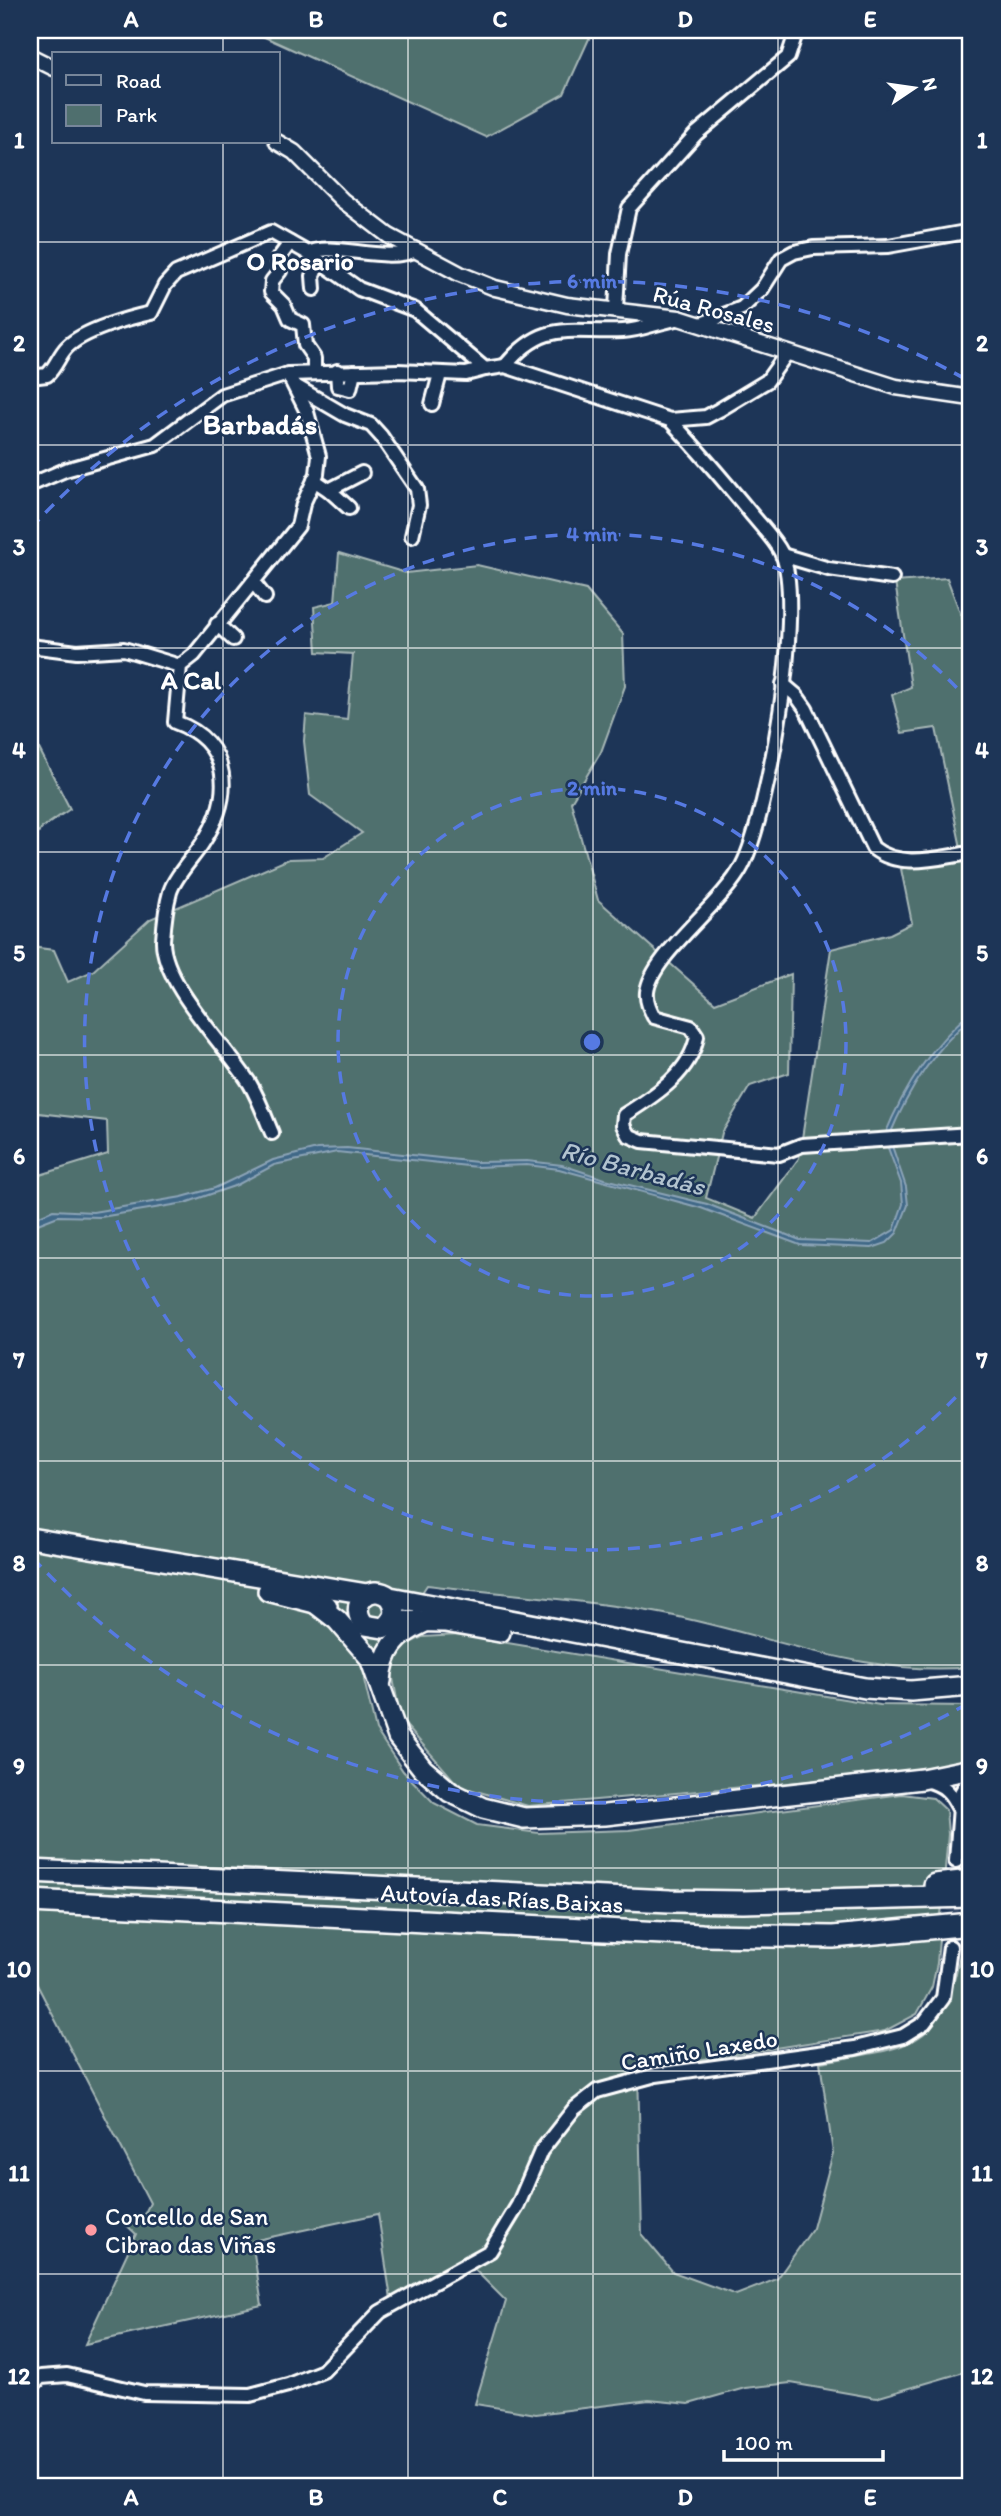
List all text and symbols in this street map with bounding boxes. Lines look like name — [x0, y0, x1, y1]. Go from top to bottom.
text: A — [123, 5, 139, 33]
text: B — [309, 5, 324, 33]
text: C — [493, 5, 508, 33]
text: D — [677, 5, 693, 33]
text: E — [864, 5, 877, 33]
legend — [52, 52, 280, 144]
north arrow — [878, 52, 948, 122]
text: Road — [116, 68, 162, 93]
text: N — [917, 75, 943, 93]
text: Park — [116, 102, 158, 127]
text: 1 — [14, 126, 25, 154]
text: 1 — [977, 126, 988, 154]
district label: O Rosario — [246, 245, 354, 277]
text: 6 min — [567, 268, 618, 293]
street label: Rúa Rosales — [650, 279, 778, 339]
text: 2 — [13, 329, 26, 357]
text: 2 — [976, 329, 989, 357]
district label: Barbadás — [203, 407, 317, 441]
text: 4 min — [566, 521, 619, 546]
text: 3 — [13, 533, 26, 561]
text: 3 — [976, 533, 989, 561]
district label: A Cal — [160, 664, 222, 696]
text: 4 — [12, 736, 26, 764]
text: 4 — [975, 736, 989, 764]
text: 2 min — [567, 775, 618, 800]
text: 5 — [13, 939, 25, 967]
text: 5 — [976, 939, 988, 967]
centre of rings — [580, 1030, 604, 1054]
water label: Río Barbadás — [558, 1133, 710, 1203]
text: 6 — [13, 1142, 25, 1170]
text: 6 — [976, 1142, 988, 1170]
text: 7 — [12, 1346, 25, 1374]
text: 7 — [975, 1346, 988, 1374]
text: 8 — [13, 1549, 26, 1577]
text: 8 — [976, 1549, 989, 1577]
text: 9 — [13, 1752, 25, 1780]
text: 9 — [976, 1752, 988, 1780]
street label: Autovía das Rías Baixas — [380, 1877, 624, 1919]
text: 10 — [7, 1955, 31, 1983]
text: 10 — [970, 1955, 994, 1983]
street label: Camiño Laxedo — [619, 2023, 779, 2077]
text: 11 — [8, 2159, 30, 2187]
text: 11 — [971, 2159, 993, 2187]
place label: Concello de San Cibrao das Viñas — [105, 2202, 276, 2259]
marker: Concello de San Cibrao das Viñas — [83, 2222, 99, 2238]
text: 12 — [8, 2362, 31, 2390]
text: 12 — [971, 2362, 994, 2390]
scale bar — [724, 2418, 884, 2462]
text: 100 m — [735, 2430, 793, 2455]
text: A — [123, 2483, 139, 2511]
text: B — [309, 2483, 324, 2511]
text: C — [493, 2483, 508, 2511]
text: D — [677, 2483, 693, 2511]
text: E — [864, 2483, 877, 2511]

